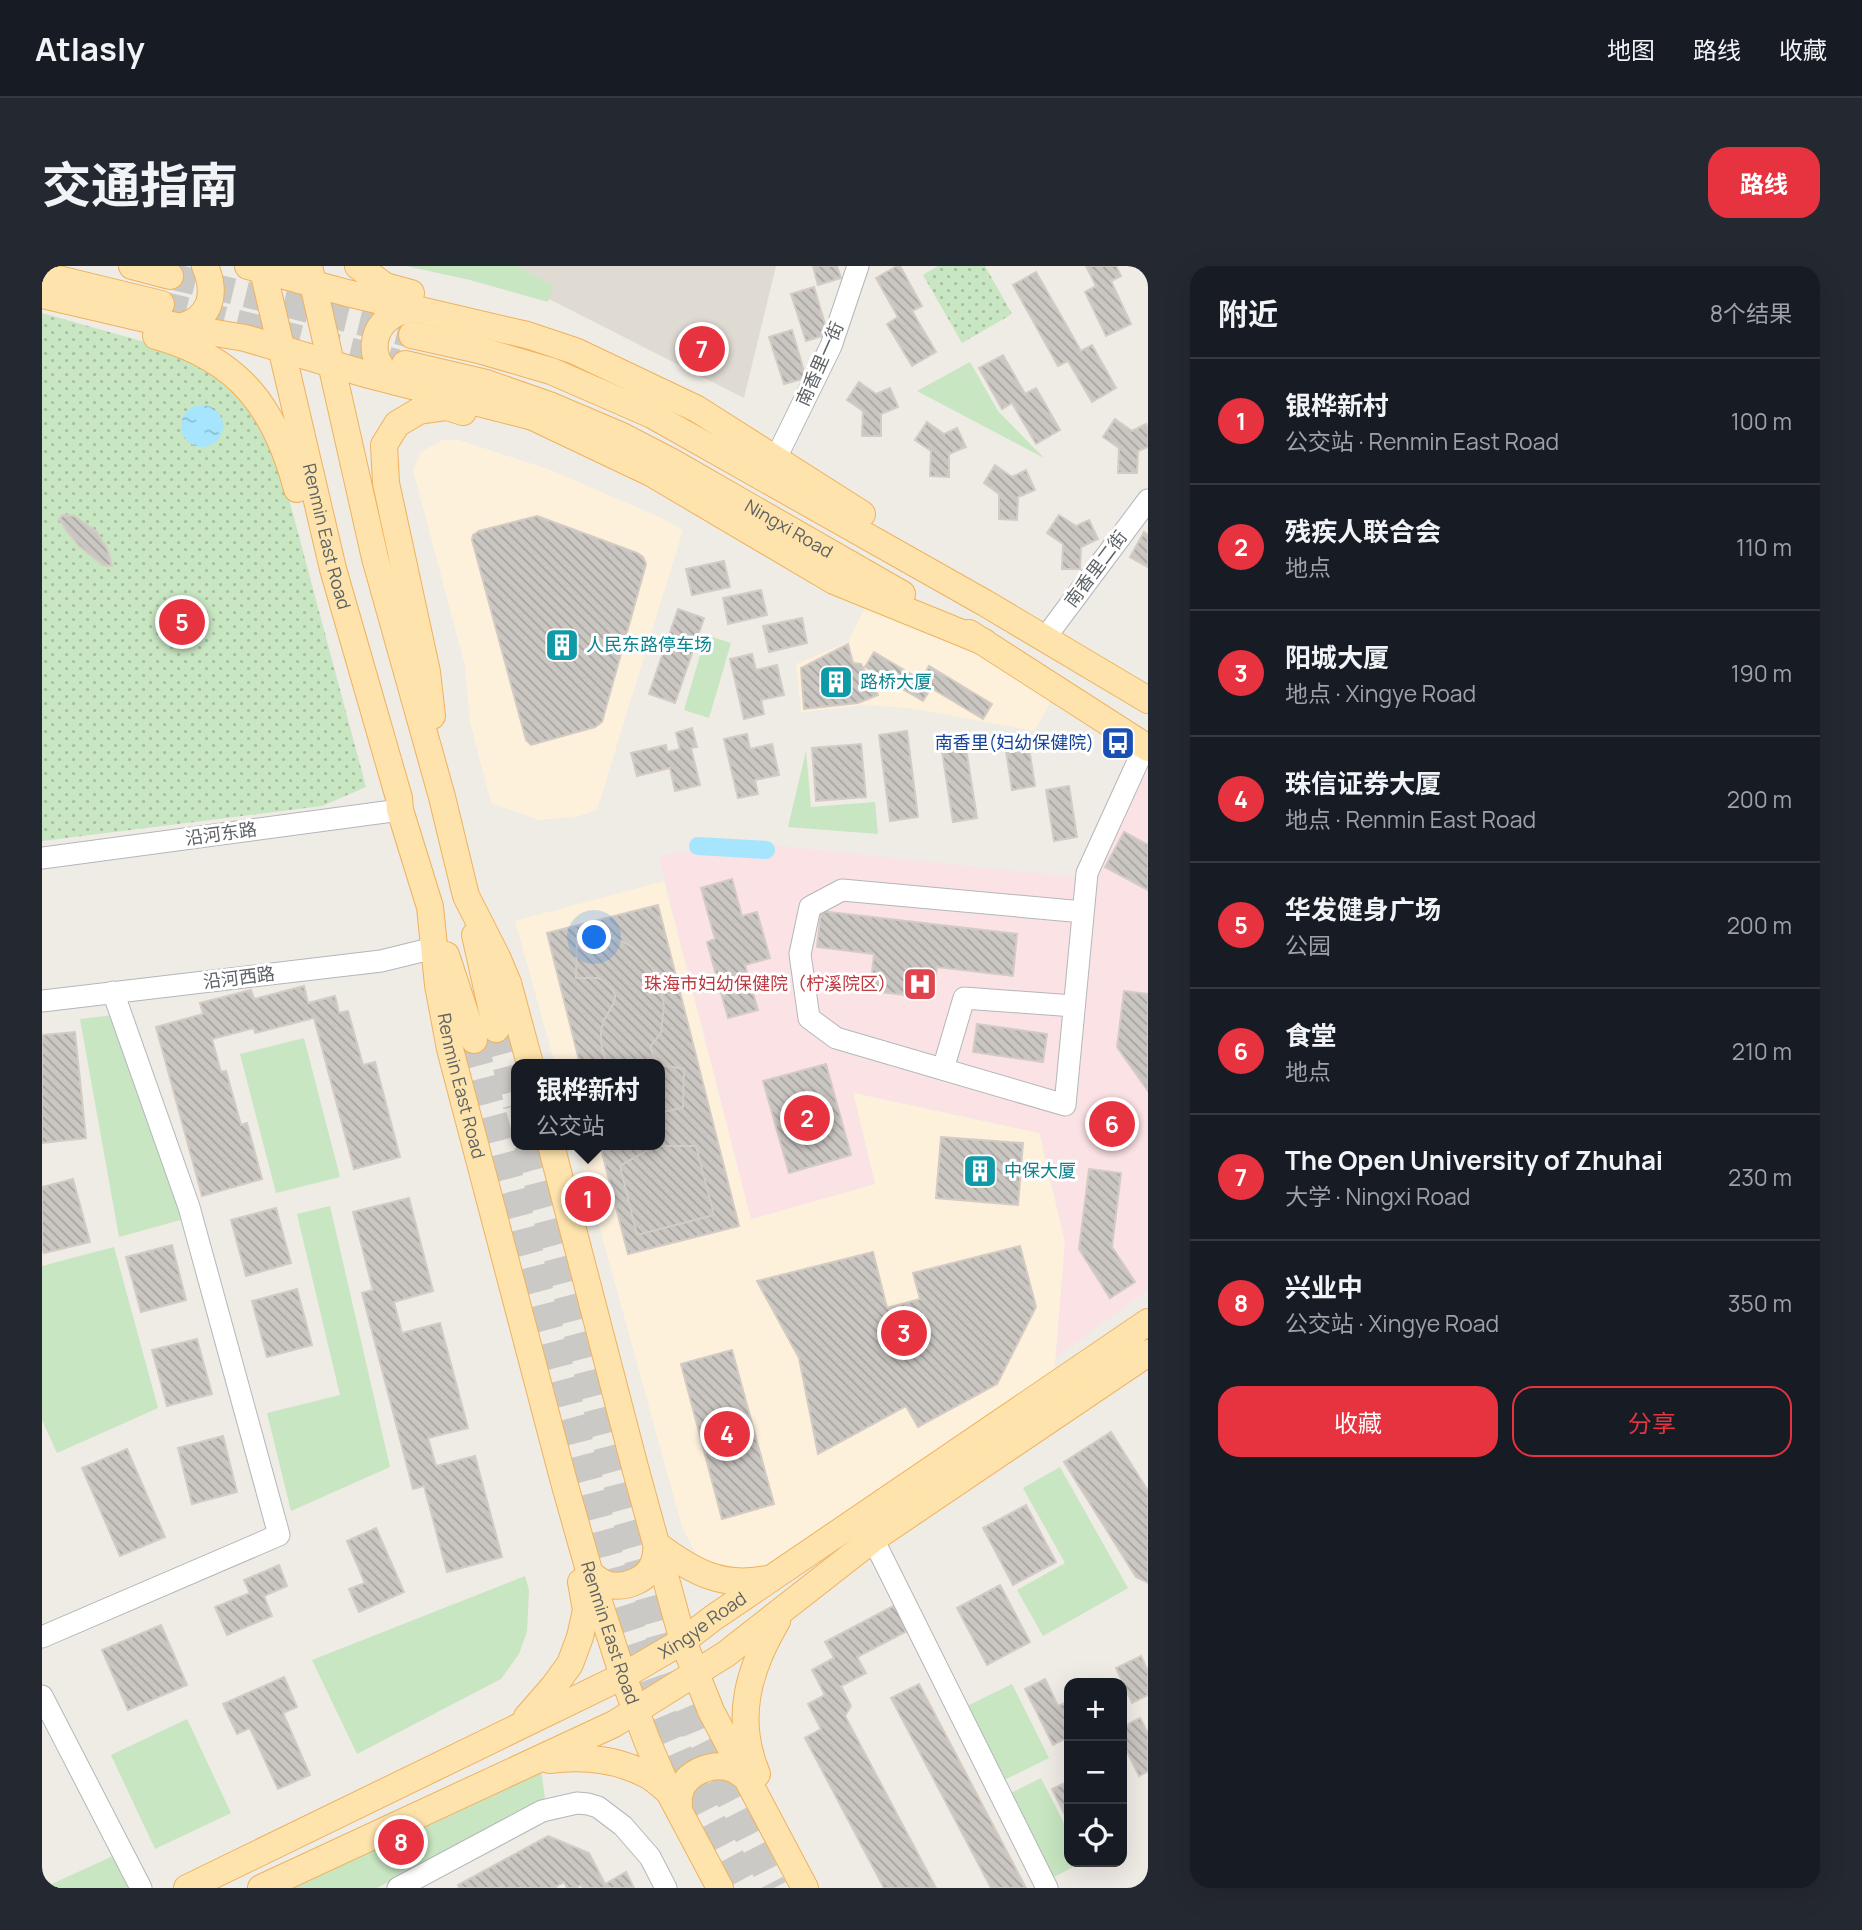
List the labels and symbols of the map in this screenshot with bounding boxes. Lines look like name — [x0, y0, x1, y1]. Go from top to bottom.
street label: 南香里一街 — [790, 318, 848, 410]
pin: 7 — [679, 323, 725, 375]
street label: Renmin East Road — [298, 461, 357, 612]
street label: Ningxi Road — [741, 493, 837, 563]
street label: 南香里二街 — [1059, 525, 1132, 612]
pin: 5 — [159, 596, 205, 648]
building icon: 人民东路停车场 — [543, 626, 581, 664]
place label: 人民东路停车场 — [586, 632, 712, 656]
building icon: 路桥大厦 — [817, 663, 855, 701]
place label: 路桥大厦 — [860, 669, 932, 693]
bus stop icon: 南香里(妇幼保健院) — [1099, 724, 1137, 762]
place label: 南香里(妇幼保健院) — [935, 730, 1094, 754]
street label: 沿河东路 — [184, 816, 258, 850]
your location — [577, 920, 611, 954]
street label: 沿河西路 — [202, 961, 276, 993]
hospital icon: 珠海市妇幼保健院（柠溪院区） — [901, 965, 939, 1003]
place label: 珠海市妇幼保健院（柠溪院区） — [644, 971, 896, 995]
street label: Renmin East Road — [432, 1011, 491, 1161]
pin: 2 — [784, 1092, 830, 1144]
pin: 6 — [1089, 1098, 1135, 1150]
building icon: 中保大厦 — [961, 1152, 999, 1190]
place label: 中保大厦 — [1004, 1158, 1076, 1182]
pin: 1 — [565, 1173, 611, 1225]
pin: 3 — [881, 1307, 927, 1359]
pin: 4 — [704, 1408, 750, 1460]
street label: Renmin East Road — [576, 1558, 645, 1707]
street label: Xingye Road — [654, 1586, 751, 1664]
pin: 8 — [378, 1816, 424, 1868]

